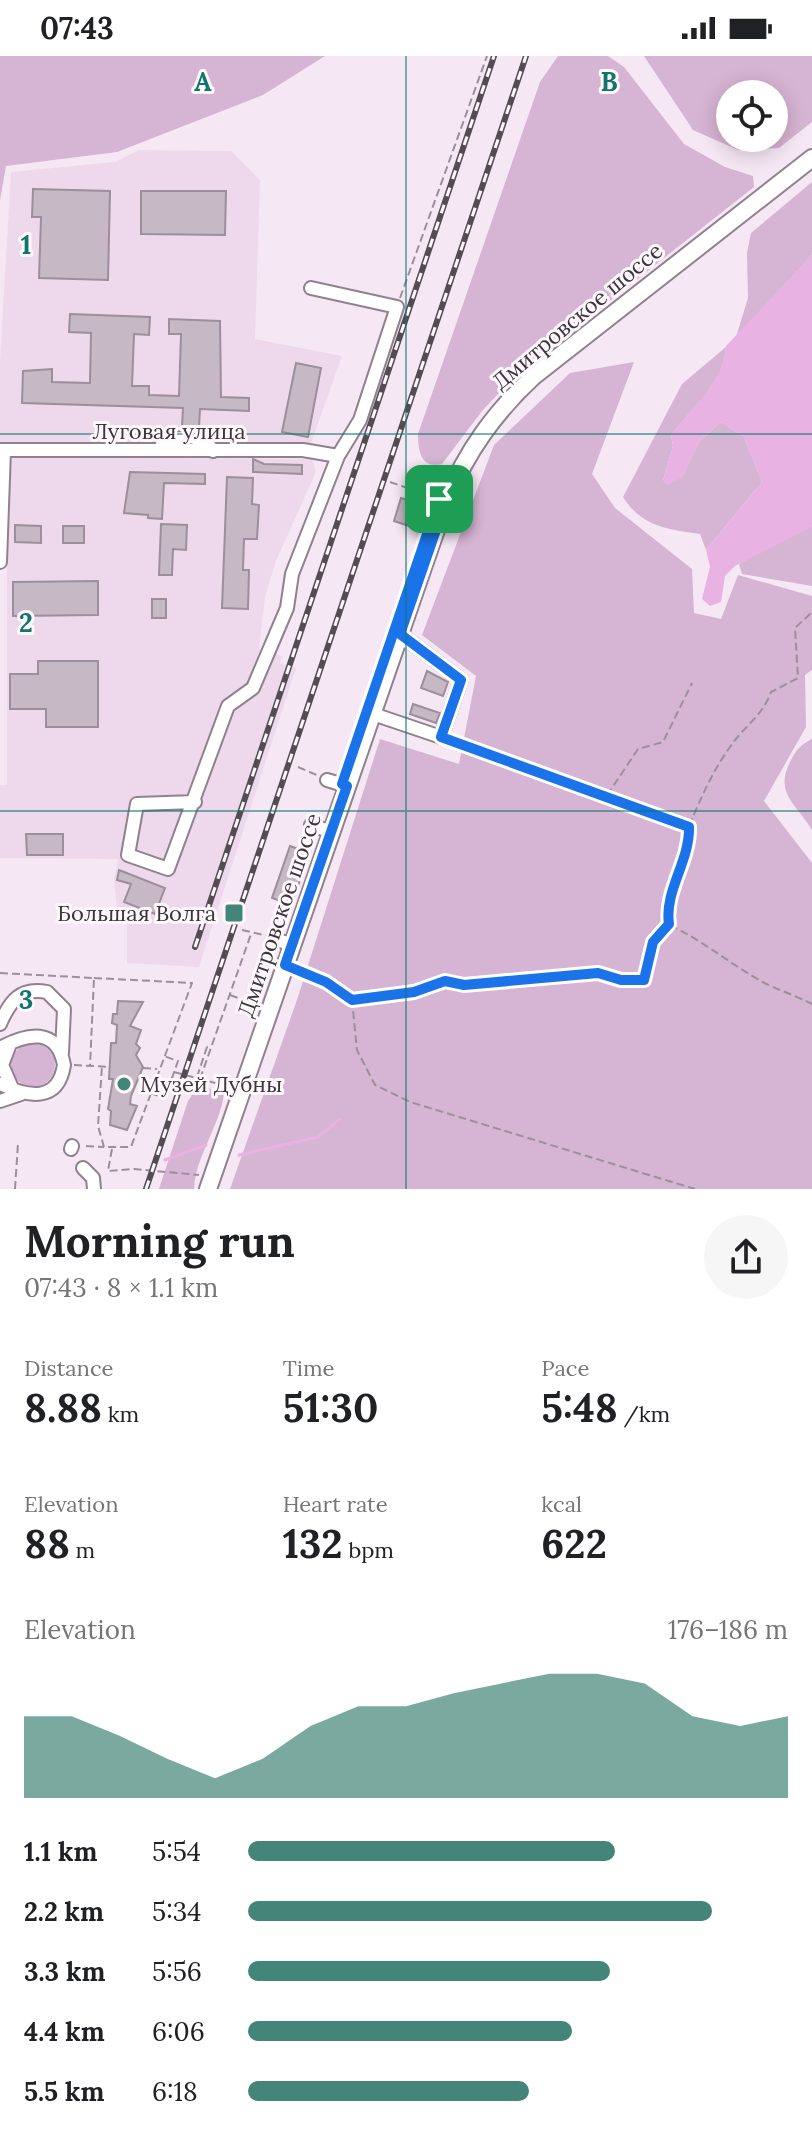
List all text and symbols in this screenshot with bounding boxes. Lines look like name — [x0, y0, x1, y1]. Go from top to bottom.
text: 07:43 — [40, 9, 114, 47]
text: A — [194, 65, 212, 98]
text: B — [600, 65, 618, 98]
map controls — [716, 80, 788, 152]
button: locate — [716, 80, 788, 152]
text: 1 — [21, 228, 31, 261]
street label: Дмитровское шоссе — [486, 237, 668, 395]
street label: Луговая улица — [93, 417, 246, 445]
pin — [405, 465, 473, 533]
icon: arrive — [417, 477, 461, 521]
text: 2 — [19, 606, 33, 639]
street label: Дмитровское шоссе — [231, 809, 327, 1021]
place label: Большая Волга — [57, 899, 216, 927]
marker: Большая Волга — [223, 902, 245, 924]
text: 3 — [19, 983, 33, 1016]
place label: Музей Дубны — [140, 1070, 282, 1098]
marker: Музей Дубны — [115, 1075, 133, 1093]
text: Morning run — [24, 1213, 295, 1269]
button: share — [704, 1215, 788, 1299]
text: 07:43 · 8 × 1.1 km — [24, 1271, 218, 1304]
text: Distance — [24, 1354, 114, 1382]
text: Time — [283, 1354, 335, 1382]
text: Pace — [541, 1354, 589, 1382]
text: 8.88 — [24, 1382, 102, 1433]
text: 51:30 — [283, 1382, 378, 1433]
text: 5:48 — [541, 1382, 618, 1433]
text: km — [102, 1400, 139, 1428]
text: /km — [618, 1400, 670, 1428]
text: Elevation — [24, 1490, 119, 1518]
text: Heart rate — [283, 1490, 388, 1518]
text: kcal — [541, 1490, 582, 1518]
text: 88 — [24, 1518, 70, 1569]
text: 132 — [283, 1518, 343, 1569]
text: 622 — [541, 1518, 607, 1569]
text: m — [70, 1536, 95, 1564]
text: bpm — [343, 1536, 394, 1564]
text: Elevation — [24, 1613, 136, 1646]
text: 176–186 m — [668, 1613, 788, 1646]
text: 1.1 km — [24, 1835, 97, 1868]
text: 5:54 — [152, 1835, 201, 1868]
text: 2.2 km — [24, 1895, 104, 1928]
text: 5:34 — [152, 1895, 201, 1928]
text: 3.3 km — [24, 1955, 105, 1988]
text: 5:56 — [152, 1955, 202, 1988]
text: 4.4 km — [24, 2015, 105, 2048]
text: 6:06 — [152, 2015, 205, 2048]
text: 5.5 km — [24, 2075, 104, 2108]
text: 6:18 — [152, 2075, 198, 2108]

